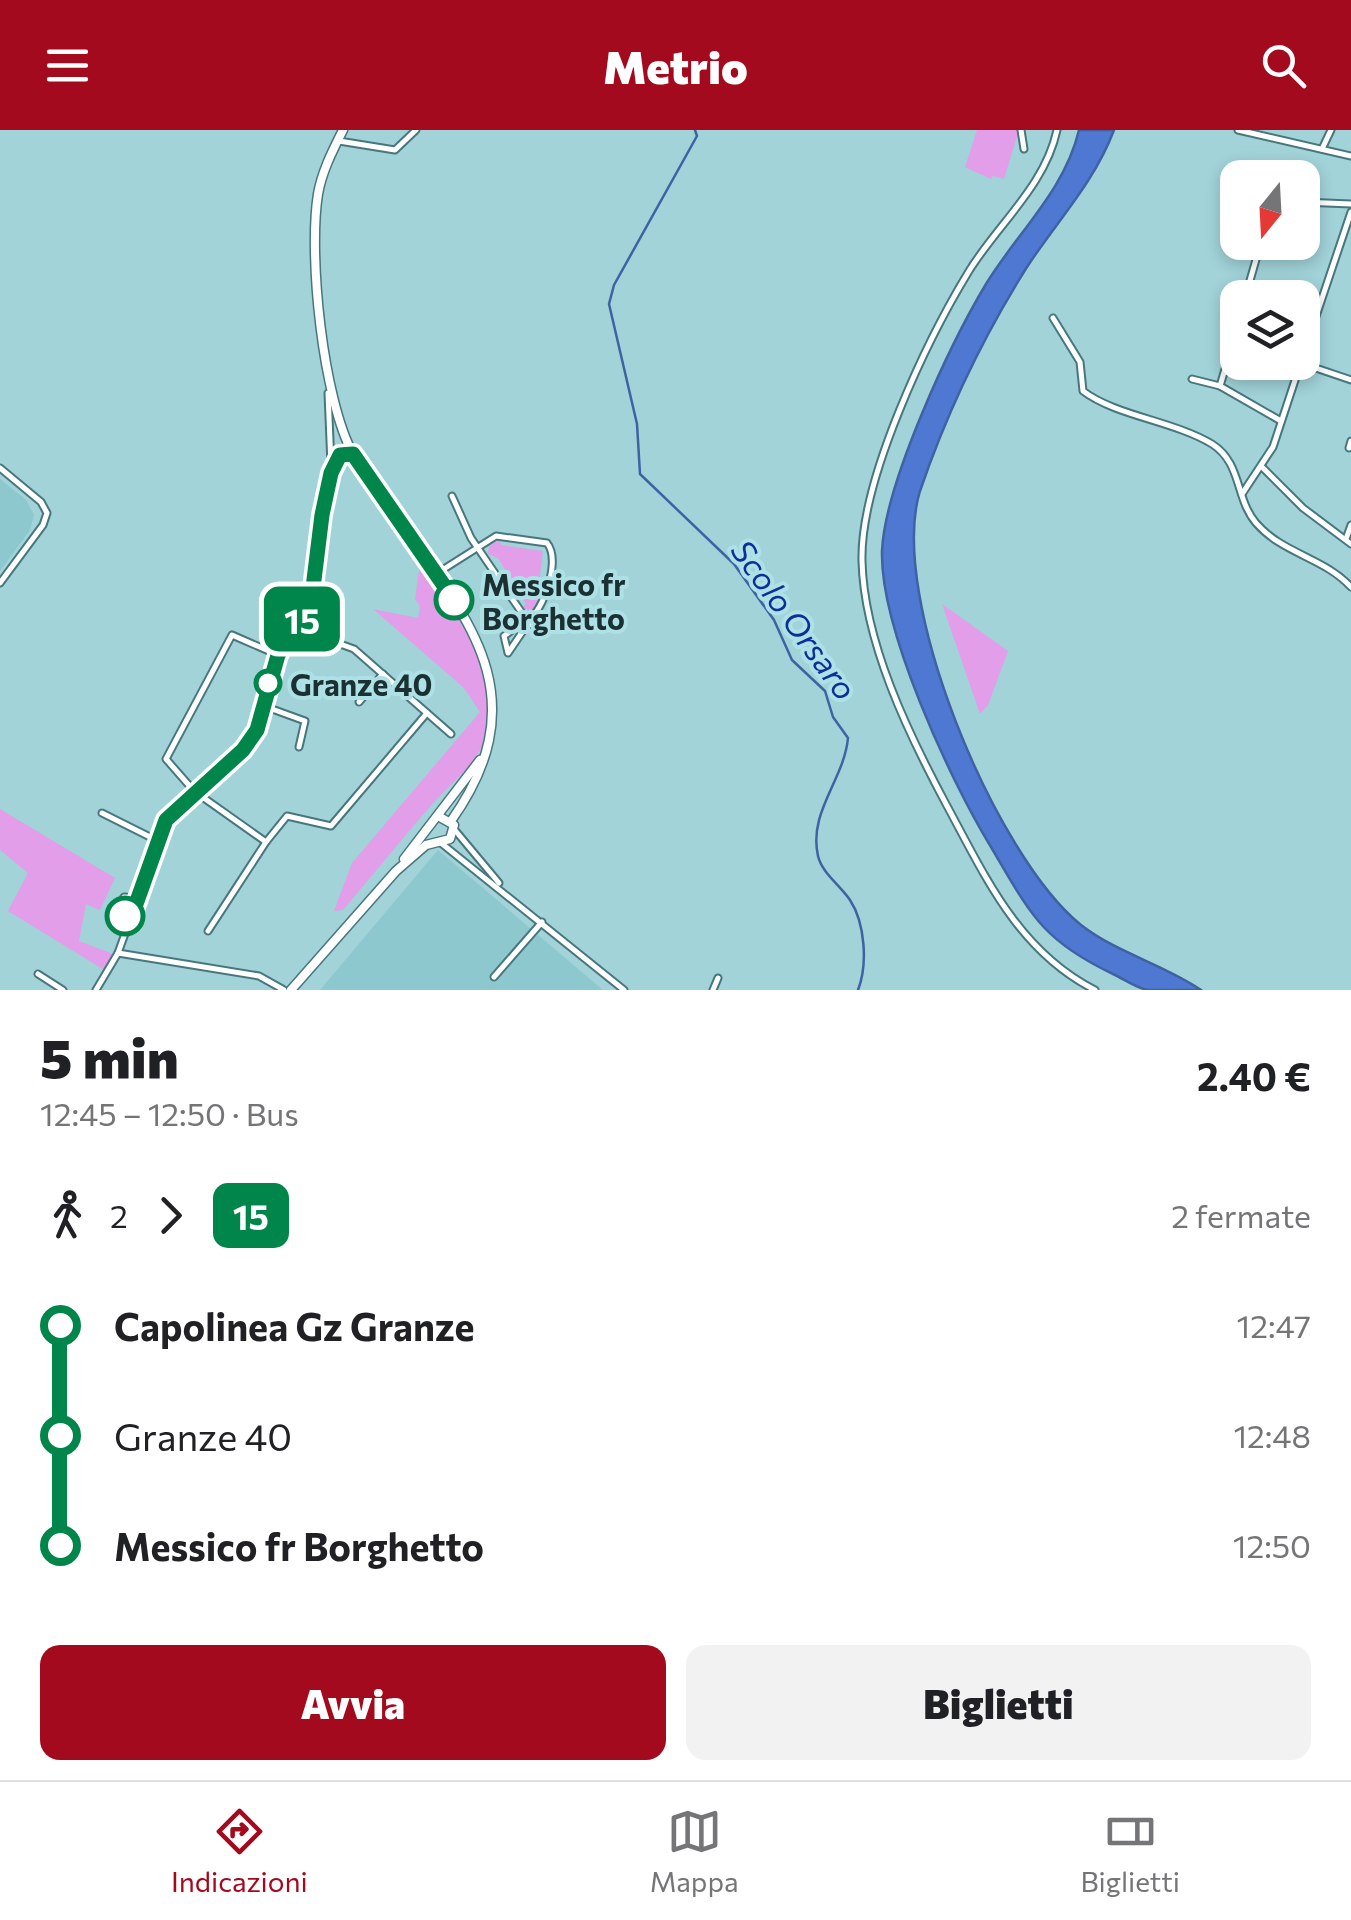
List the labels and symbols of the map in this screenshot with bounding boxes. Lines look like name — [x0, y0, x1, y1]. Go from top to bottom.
north arrow — [1220, 160, 1320, 260]
water label: Scolo Orsaro — [724, 531, 866, 707]
place label: Messico fr Borghetto — [482, 565, 626, 636]
marker: Messico fr Borghetto — [435, 581, 473, 619]
line badge: 15 — [257, 586, 347, 652]
place label: Granze 40 — [290, 665, 432, 702]
marker: Granze 40 — [255, 670, 281, 696]
unlabelled marker — [106, 897, 144, 935]

